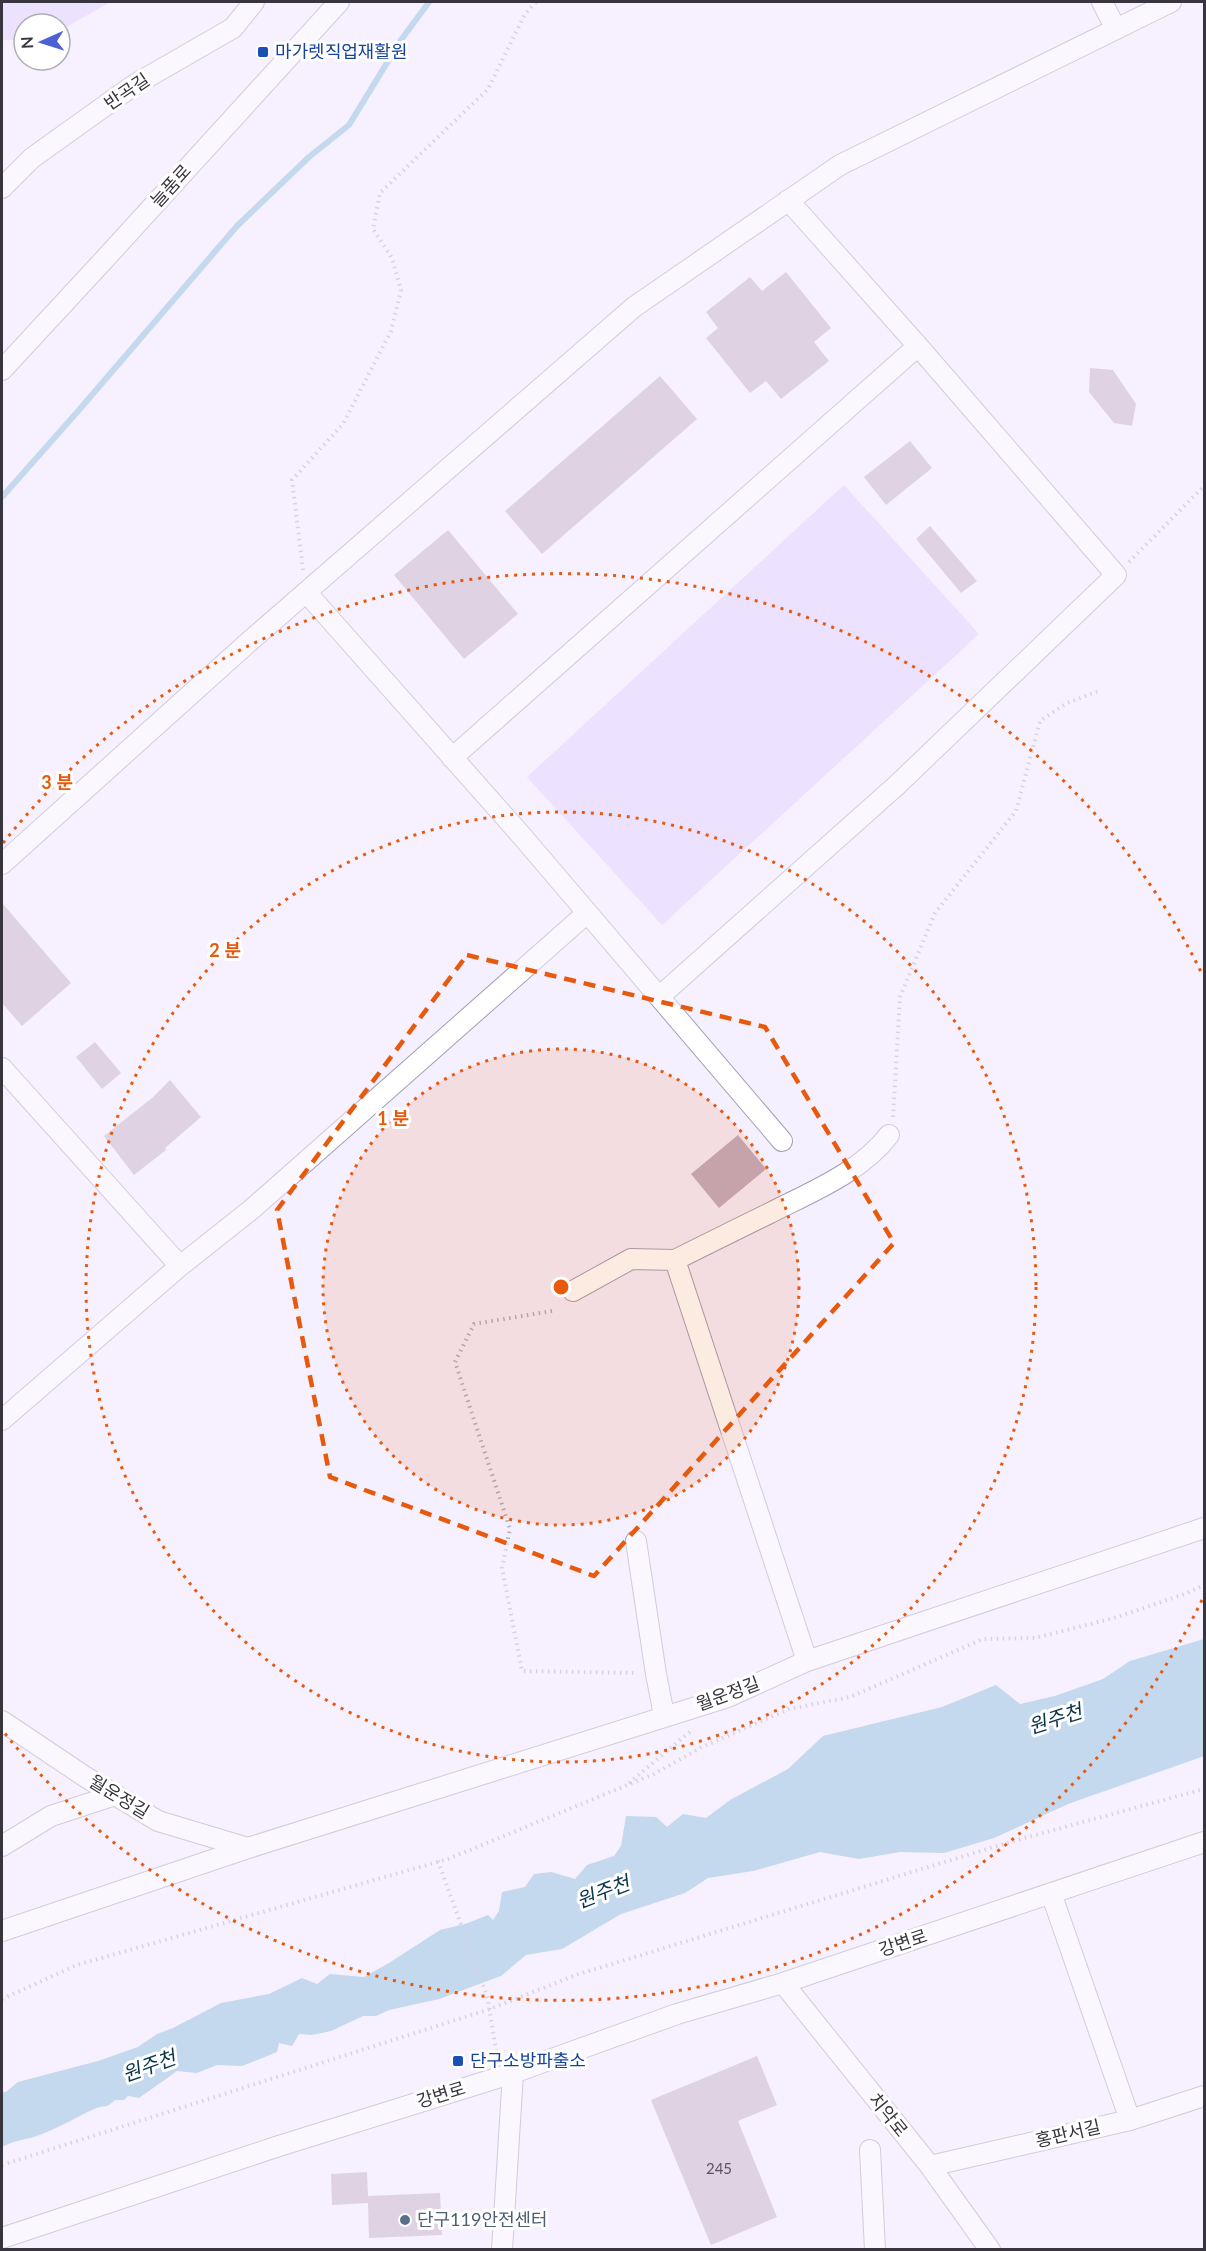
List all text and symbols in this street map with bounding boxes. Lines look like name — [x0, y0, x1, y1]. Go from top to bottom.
north arrow — [12, 12, 72, 72]
text: N — [17, 36, 36, 49]
place label: 마가렛직업재활원 — [275, 40, 407, 62]
marker: 마가렛직업재활원 — [256, 45, 270, 59]
street label: 반곡길 — [100, 68, 153, 114]
street label: 늘품로 — [145, 160, 195, 211]
text: 3 분 — [41, 771, 73, 793]
text: 2 분 — [209, 939, 241, 961]
text: 1 분 — [377, 1107, 409, 1129]
centre of rings — [551, 1277, 571, 1297]
street label: 월운정길 — [693, 1671, 763, 1715]
water label: 원주천 — [1025, 1697, 1087, 1738]
street label: 월운정길 — [85, 1770, 154, 1823]
water label: 원주천 — [573, 1869, 635, 1912]
street label: 강변로 — [876, 1924, 930, 1960]
water label: 원주천 — [119, 2043, 181, 2086]
place label: 단구소방파출소 — [470, 2049, 586, 2071]
marker: 단구소방파출소 — [451, 2054, 465, 2068]
street label: 강변로 — [414, 2076, 468, 2112]
street label: 치악로 — [865, 2088, 913, 2141]
street label: 홍판서길 — [1033, 2115, 1103, 2151]
house number: 245 — [706, 2159, 732, 2177]
place label: 단구119안전센터 — [417, 2208, 548, 2230]
marker: 단구119안전센터 — [398, 2213, 412, 2227]

